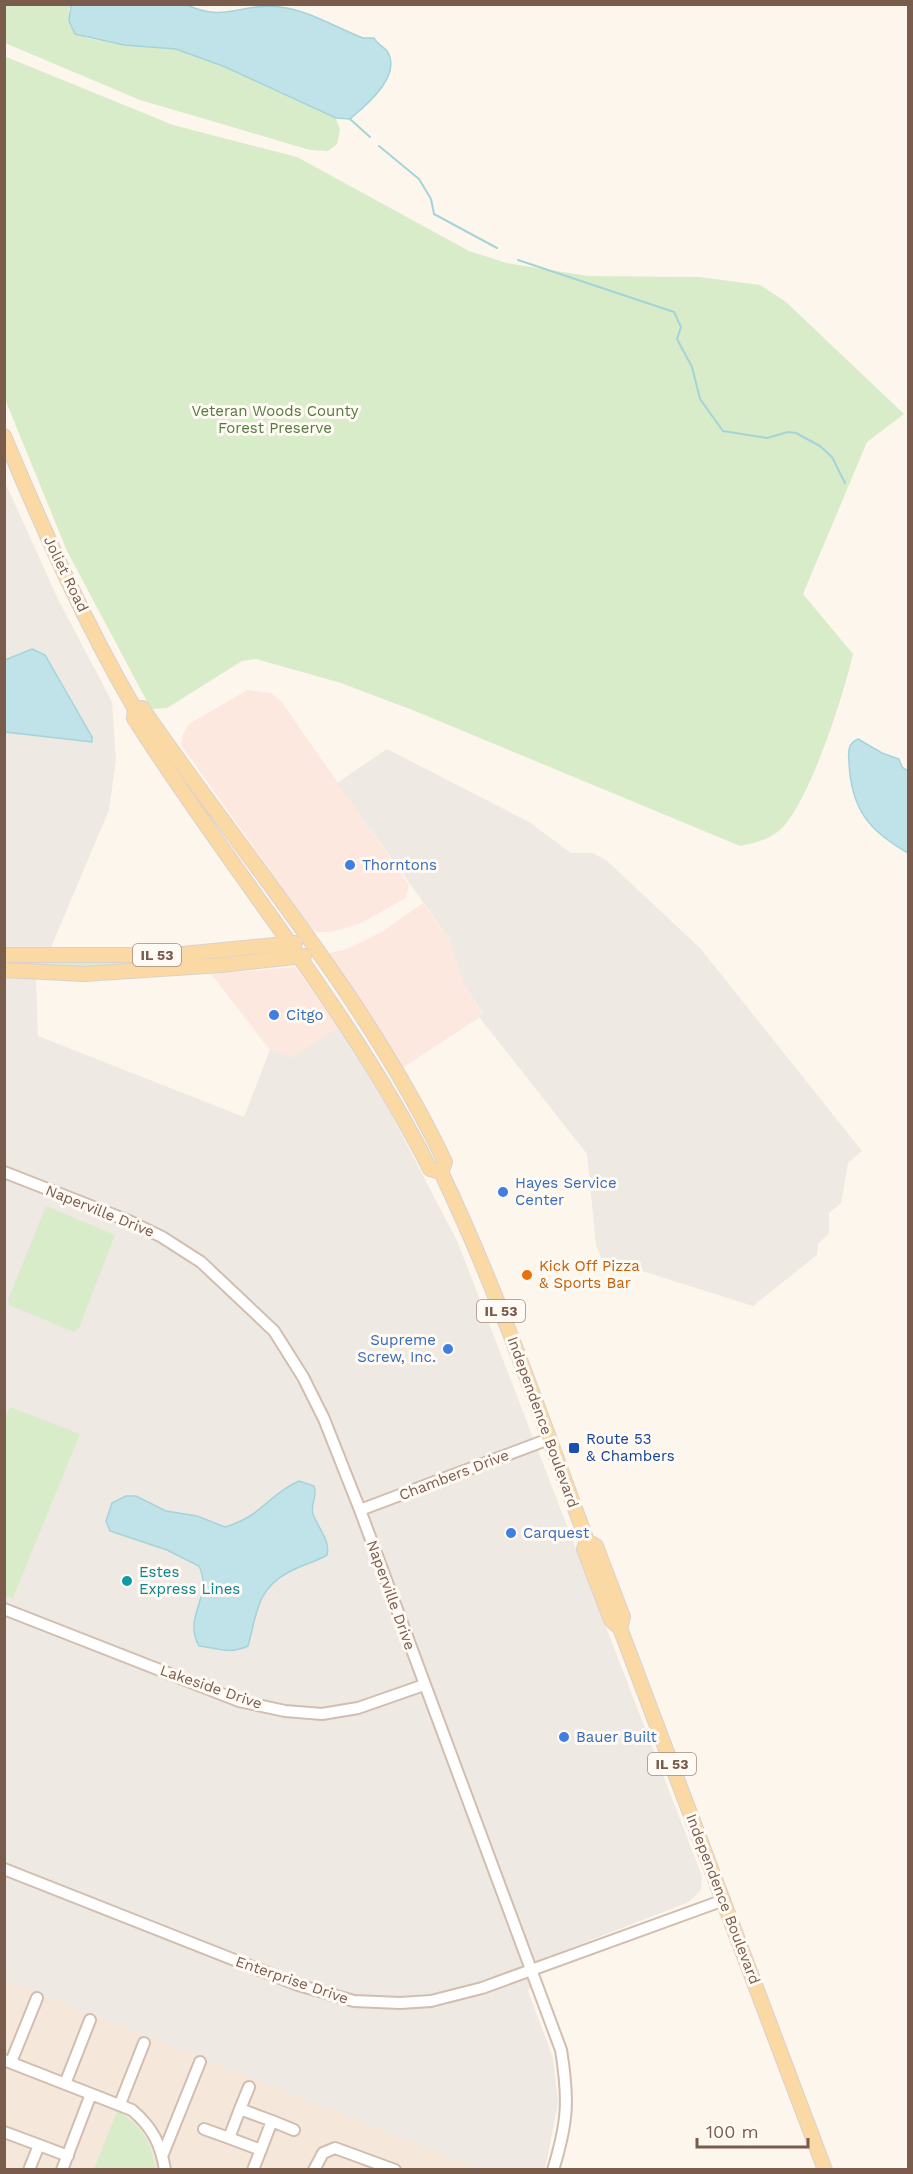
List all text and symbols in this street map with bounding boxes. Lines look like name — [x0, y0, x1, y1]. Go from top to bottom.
park label: Veteran Woods County Forest Preserve — [192, 402, 359, 437]
street label: Joliet Road — [40, 533, 92, 615]
place label: Thorntons — [362, 856, 437, 874]
marker: Thorntons — [343, 858, 357, 872]
road number: IL 53 — [133, 944, 181, 966]
place label: Citgo — [286, 1006, 324, 1024]
marker: Citgo — [267, 1008, 281, 1022]
place label: Hayes Service Center — [515, 1174, 617, 1209]
street label: Naperville Drive — [43, 1181, 157, 1241]
marker: Hayes Service Center — [496, 1185, 510, 1199]
place label: Kick Off Pizza & Sports Bar — [539, 1257, 640, 1292]
marker: Kick Off Pizza & Sports Bar — [520, 1268, 534, 1282]
road number: IL 53 — [477, 1300, 525, 1322]
place label: Supreme Screw, Inc. — [357, 1331, 436, 1366]
street label: Independence Boulevard — [504, 1334, 582, 1510]
marker: Supreme Screw, Inc. — [441, 1342, 455, 1356]
place label: Route 53 & Chambers — [586, 1430, 675, 1465]
marker: Route 53 & Chambers — [567, 1441, 581, 1455]
street label: Chambers Drive — [396, 1446, 512, 1504]
place label: Carquest — [523, 1524, 590, 1542]
marker: Carquest — [504, 1526, 518, 1540]
street label: Naperville Drive — [363, 1538, 419, 1652]
place label: Estes Express Lines — [139, 1563, 240, 1598]
marker: Estes Express Lines — [120, 1574, 134, 1588]
street label: Lakeside Drive — [158, 1661, 264, 1713]
place label: Bauer Built — [576, 1728, 657, 1746]
marker: Bauer Built — [557, 1730, 571, 1744]
road number: IL 53 — [648, 1753, 696, 1775]
street label: Independence Boulevard — [682, 1811, 764, 1987]
street label: Enterprise Drive — [233, 1952, 351, 2008]
scale bar — [697, 2111, 808, 2149]
text: 100 m — [706, 2121, 759, 2142]

